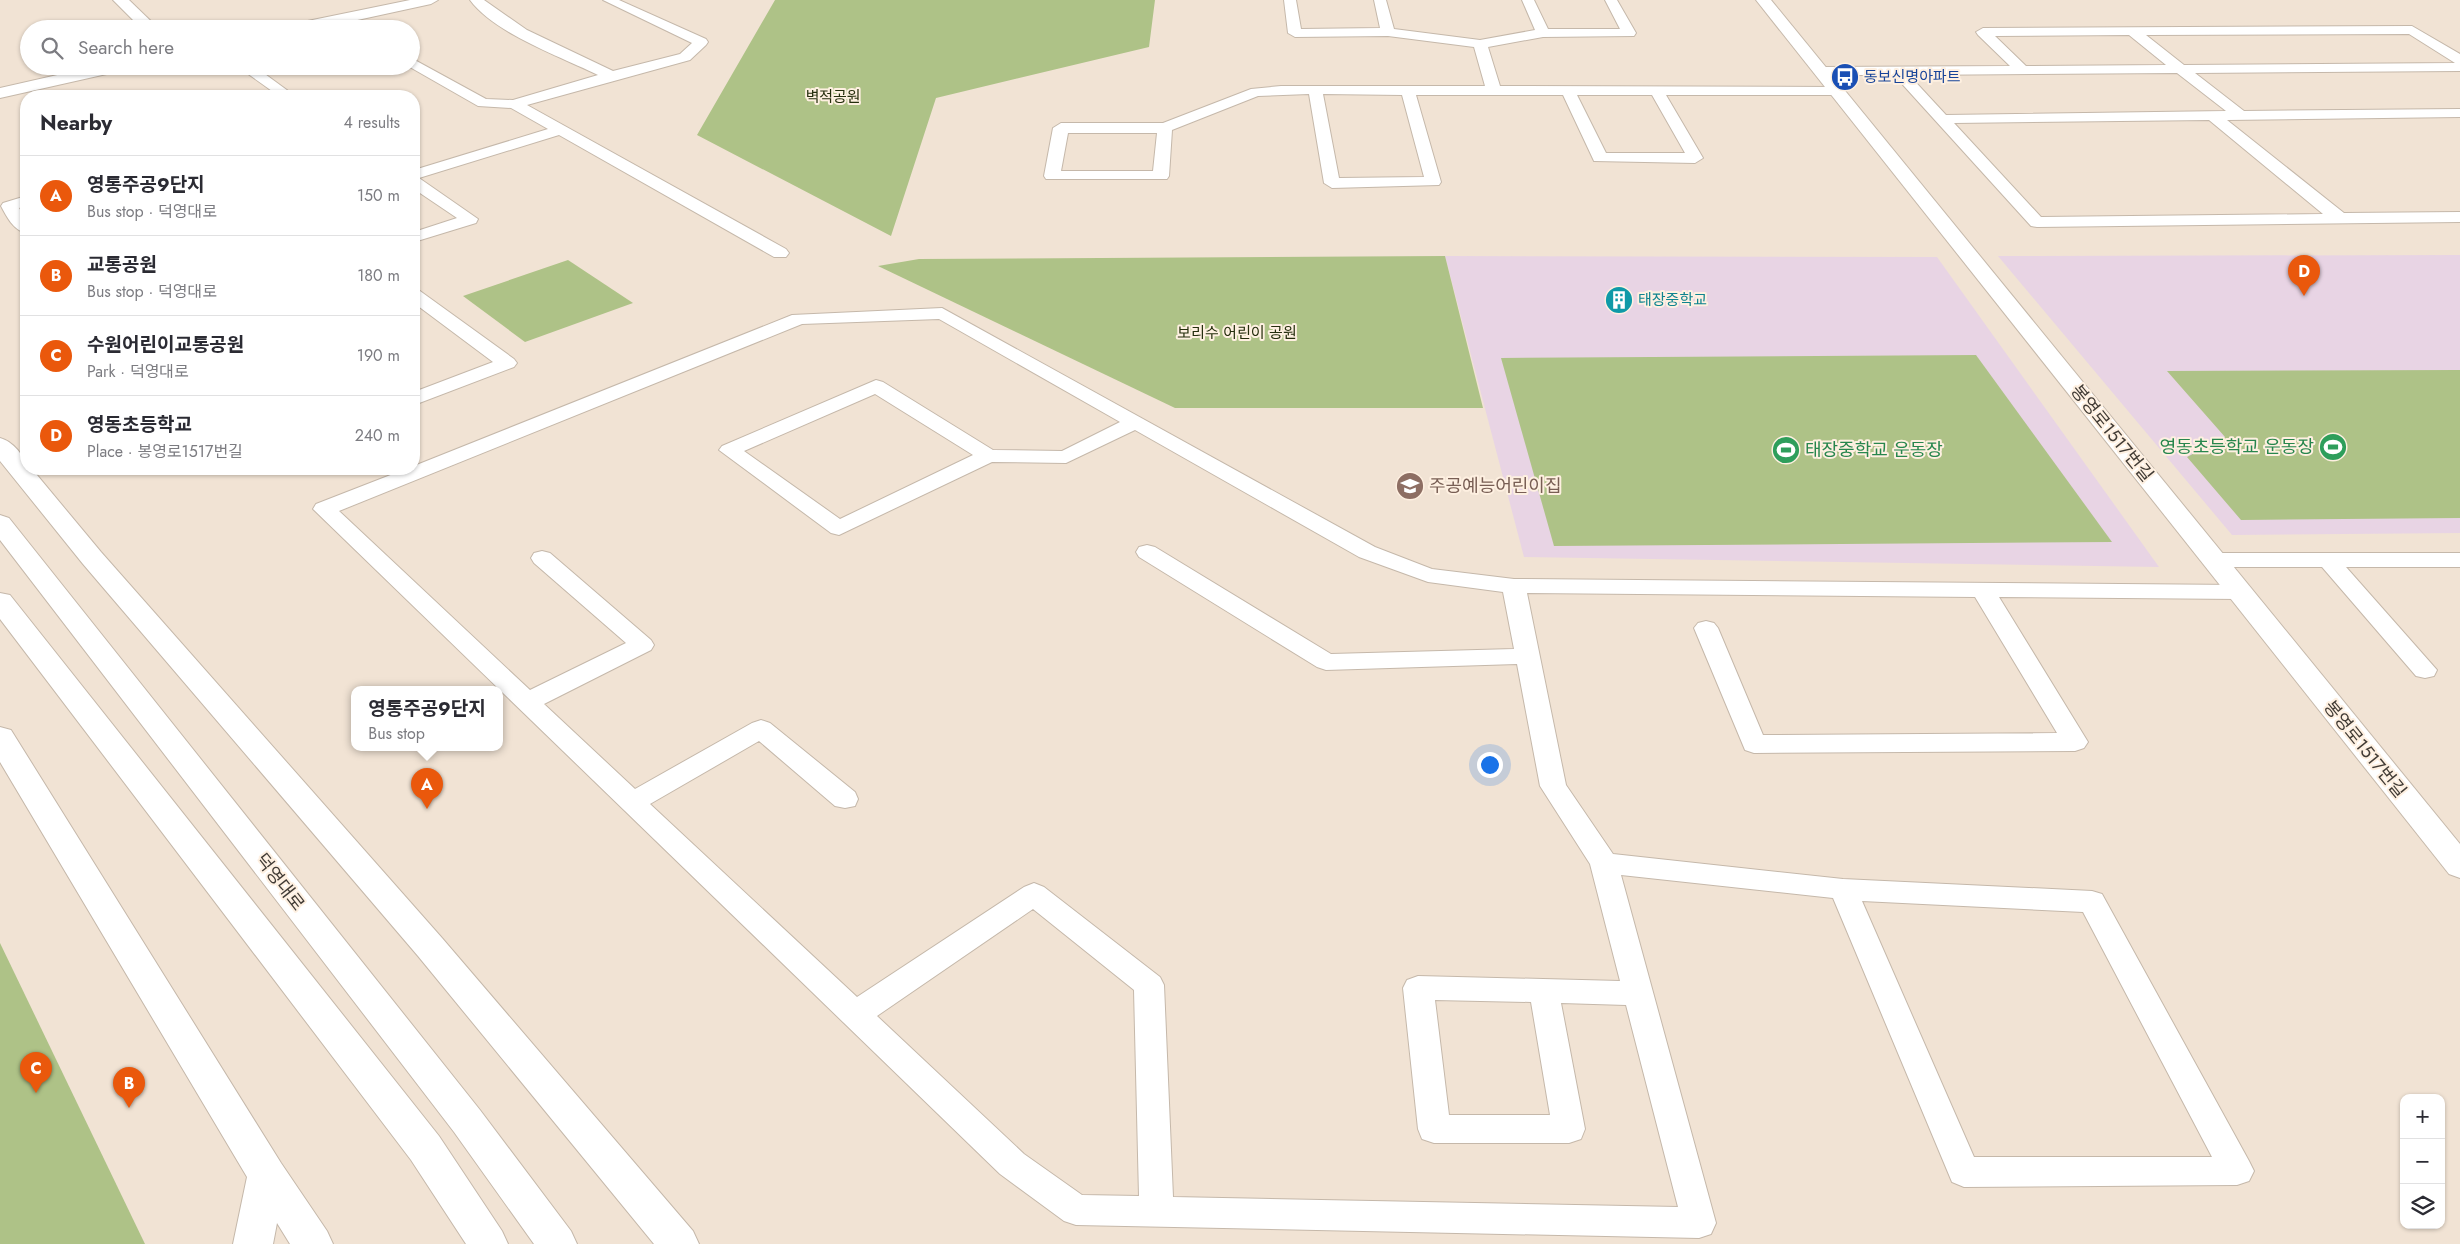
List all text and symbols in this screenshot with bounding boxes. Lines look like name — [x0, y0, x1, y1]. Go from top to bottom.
search box — [20, 20, 420, 75]
icon: search — [38, 34, 66, 62]
text: Search here — [78, 34, 174, 61]
bus stop icon: 동보신명아파트 — [1830, 62, 1860, 92]
place label: 동보신명아파트 — [1864, 66, 1961, 88]
park label: 벽적공원 — [805, 86, 861, 108]
text: Nearby — [40, 108, 112, 138]
text: 4 results — [344, 111, 400, 134]
text: 영통주공9단지 — [87, 171, 205, 198]
text: A — [50, 184, 62, 207]
text: 150 m — [357, 184, 400, 207]
text: Bus stop · 덕영대로 — [87, 200, 217, 223]
text: 교통공원 — [87, 251, 157, 278]
pin: D — [2288, 255, 2320, 296]
text: B — [51, 264, 61, 287]
text: 180 m — [357, 264, 400, 287]
text: Bus stop · 덕영대로 — [87, 280, 217, 303]
building icon: 태장중학교 — [1604, 285, 1634, 315]
place label: 태장중학교 — [1638, 289, 1707, 311]
park label: 보리수 어린이 공원 — [1177, 322, 1297, 344]
text: 수원어린이교통공원 — [87, 331, 244, 358]
text: C — [50, 344, 62, 367]
text: 190 m — [357, 344, 400, 367]
text: Park · 덕영대로 — [87, 360, 189, 383]
street label: 봉영로1517번길 — [2065, 379, 2159, 487]
text: 영동초등학교 — [87, 411, 192, 438]
text: D — [50, 424, 62, 447]
text: 240 m — [355, 424, 400, 447]
sports icon: 영동초등학교 운동장 — [2318, 432, 2348, 462]
place label: 영동초등학교 운동장 — [2160, 434, 2314, 460]
sports icon: 태장중학교 운동장 — [1771, 435, 1801, 465]
place label: 태장중학교 운동장 — [1805, 437, 1943, 463]
text: Place · 봉영로1517번길 — [87, 440, 243, 463]
school or university icon: 주공예능어린이집 — [1395, 471, 1425, 501]
place label: 주공예능어린이집 — [1429, 473, 1561, 499]
popup — [351, 686, 503, 751]
text: 영통주공9단지 — [368, 695, 486, 722]
street label: 봉영로1517번길 — [2318, 695, 2412, 803]
text: Bus stop — [368, 722, 425, 745]
your location — [1477, 752, 1503, 778]
pin: A — [411, 768, 443, 809]
street label: 덕영대로 — [249, 848, 311, 916]
pin: C — [20, 1052, 52, 1093]
pin: B — [113, 1067, 145, 1108]
map controls — [2400, 1094, 2445, 1229]
button: + — [2400, 1094, 2445, 1139]
button: − — [2400, 1139, 2445, 1184]
button: layers — [2400, 1184, 2445, 1229]

